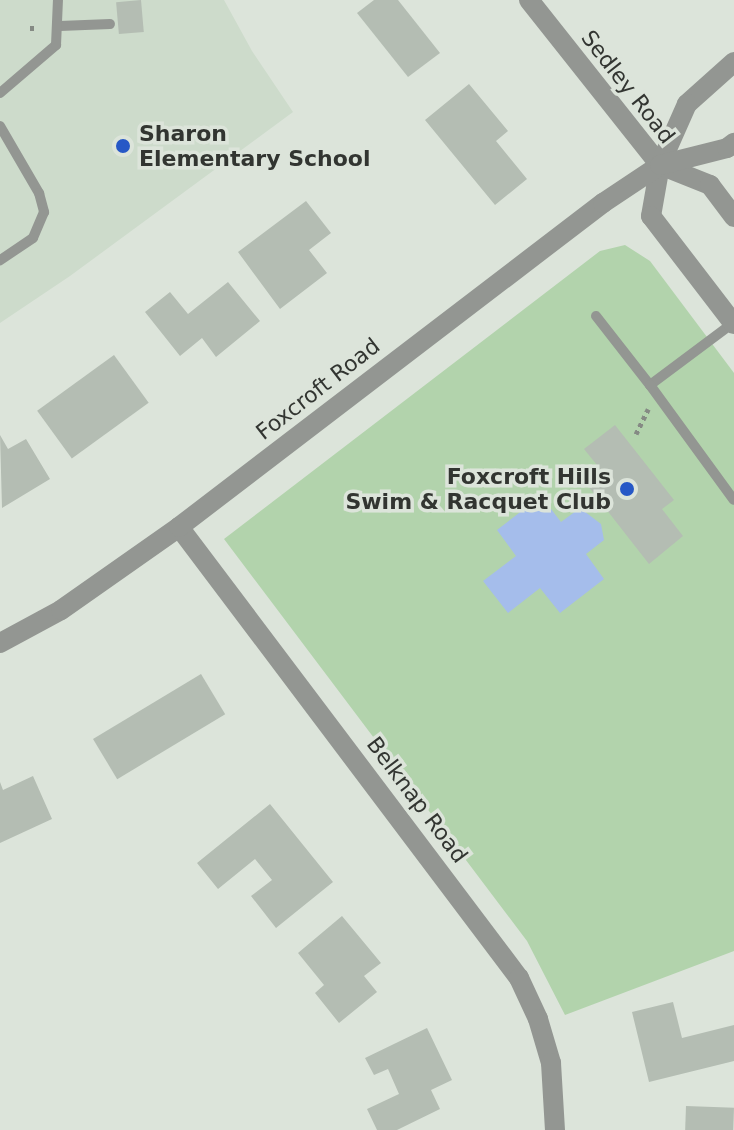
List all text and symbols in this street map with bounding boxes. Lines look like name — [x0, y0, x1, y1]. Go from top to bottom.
street label: Sedley Road — [576, 25, 680, 149]
place label: Sharon Elementary School — [139, 120, 371, 172]
marker: Sharon Elementary School — [114, 137, 132, 155]
street label: Foxcroft Road — [251, 333, 385, 445]
place label: Foxcroft Hills Swim & Racquet Club — [345, 463, 611, 514]
marker: Foxcroft Hills Swim & Racquet Club — [618, 480, 636, 498]
street label: Belknap Road — [361, 732, 473, 868]

